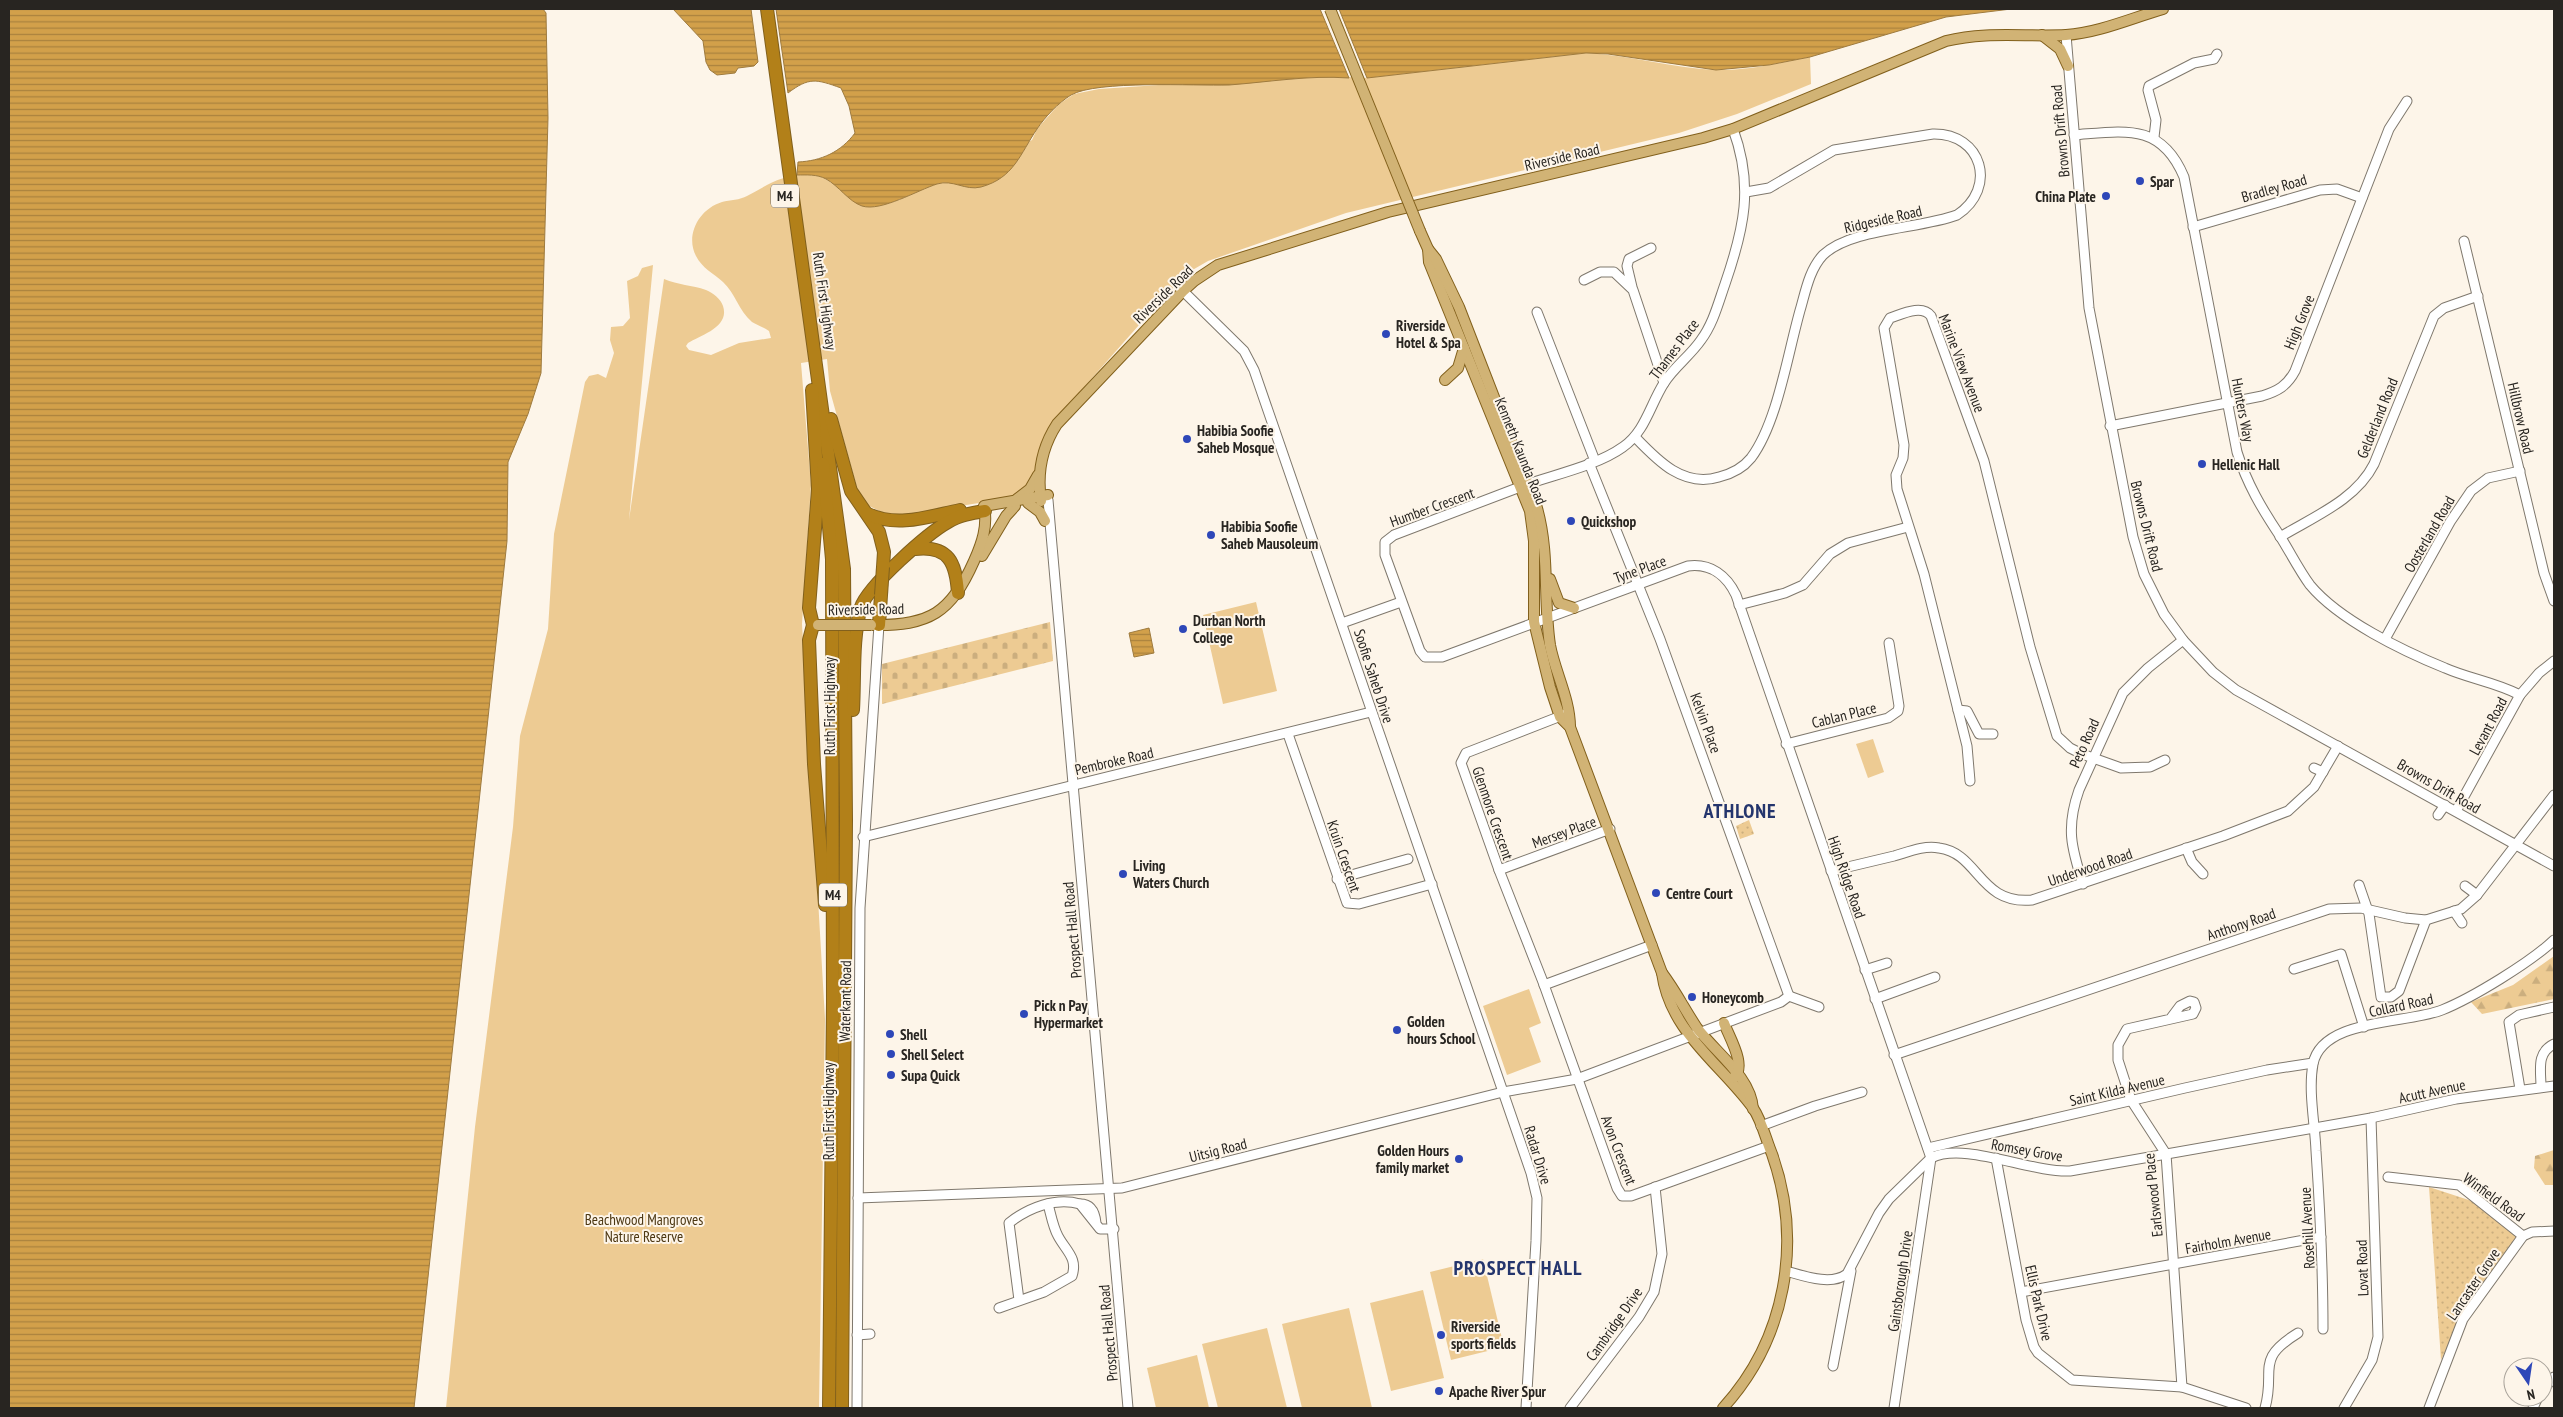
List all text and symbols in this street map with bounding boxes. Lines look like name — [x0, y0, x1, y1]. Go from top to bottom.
street label: Browns Drift Road — [2046, 84, 2074, 178]
street label: Riverside Road — [1523, 139, 1601, 175]
street label: Bradley Road — [2239, 170, 2309, 206]
place label: Spar — [2150, 172, 2174, 191]
marker: Spar — [2134, 175, 2146, 187]
road number: M4 — [771, 185, 799, 208]
place label: China Plate — [2035, 187, 2096, 206]
marker: China Plate — [2100, 190, 2112, 202]
street label: Ridgeside Road — [1842, 201, 1924, 237]
street label: Ruth First Highway — [809, 251, 841, 351]
street label: Riverside Road — [1129, 261, 1197, 327]
street label: High Grove — [2279, 292, 2319, 352]
street label: Marine View Avenue — [1934, 311, 1990, 415]
street label: Thames Place — [1645, 315, 1703, 383]
place label: Riverside Hotel & Spa — [1396, 316, 1461, 352]
marker: Riverside Hotel & Spa — [1380, 328, 1392, 340]
street label: Gelderland Road — [2352, 375, 2402, 461]
street label: Hunters Way — [2228, 376, 2259, 444]
street label: Hillbrow Road — [2504, 380, 2538, 456]
street label: Kenneth Kaunda Road — [1491, 395, 1551, 507]
place label: Habibia Soofie Saheb Mosque — [1197, 421, 1274, 457]
marker: Habibia Soofie Saheb Mosque — [1181, 433, 1193, 445]
place label: Hellenic Hall — [2212, 455, 2280, 474]
marker: Hellenic Hall — [2196, 458, 2208, 470]
street label: Browns Drift Road — [2127, 479, 2167, 573]
street label: Humber Crescent — [1387, 483, 1477, 531]
street label: Oosterland Road — [2399, 492, 2459, 576]
place label: Quickshop — [1581, 512, 1636, 531]
marker: Quickshop — [1565, 515, 1577, 527]
place label: Habibia Soofie Saheb Mausoleum — [1221, 517, 1318, 553]
marker: Habibia Soofie Saheb Mausoleum — [1205, 529, 1217, 541]
street label: Tyne Place — [1611, 551, 1669, 587]
street label: Riverside Road — [828, 599, 904, 619]
place label: Durban North College — [1193, 611, 1266, 647]
marker: Durban North College — [1177, 623, 1189, 635]
street label: Soofie Saheb Drive — [1350, 627, 1398, 725]
street label: Ruth First Highway — [820, 656, 839, 755]
street label: Kelvin Place — [1686, 690, 1726, 756]
street label: Levant Road — [2465, 694, 2511, 758]
street label: Cablan Place — [1810, 698, 1878, 732]
street label: Peto Road — [2065, 715, 2103, 771]
street label: Pembroke Road — [1073, 743, 1155, 779]
street label: Browns Drift Road — [2394, 755, 2484, 817]
street label: Glenmore Crescent — [1468, 764, 1518, 862]
district label: ATHLONE — [1702, 798, 1777, 824]
street label: Mersey Place — [1529, 812, 1599, 852]
street label: Kruin Crescent — [1323, 818, 1365, 894]
street label: High Ridge Road — [1824, 833, 1870, 921]
street label: Underwood Road — [2045, 844, 2135, 890]
place label: Living Waters Church — [1132, 856, 1210, 892]
marker: Living Waters Church — [1117, 868, 1129, 880]
street label: Prospect Hall Road — [1058, 881, 1086, 979]
road number: M4 — [819, 884, 847, 906]
place label: Centre Court — [1666, 884, 1733, 903]
marker: Centre Court — [1650, 887, 1662, 899]
street label: Anthony Road — [2204, 903, 2278, 945]
street label: Waterkant Road — [835, 960, 855, 1042]
place label: Honeycomb — [1702, 988, 1764, 1007]
street label: Collard Road — [2367, 989, 2435, 1021]
marker: Honeycomb — [1686, 991, 1698, 1003]
place label: Pick n Pay Hypermarket — [1034, 996, 1104, 1032]
marker: Pick n Pay Hypermarket — [1018, 1008, 1030, 1020]
place label: Golden hours School — [1407, 1012, 1476, 1048]
marker: Golden hours School — [1391, 1024, 1403, 1036]
place label: Shell — [900, 1025, 927, 1044]
marker: Shell — [884, 1028, 896, 1040]
place label: Shell Select — [901, 1045, 964, 1064]
marker: Shell Select — [885, 1048, 897, 1060]
street label: Ruth First Highway — [819, 1061, 838, 1160]
place label: Supa Quick — [901, 1066, 961, 1085]
marker: Supa Quick — [885, 1069, 897, 1081]
street label: Saint Kilda Avenue — [2068, 1070, 2166, 1110]
street label: Acutt Avenue — [2397, 1075, 2467, 1107]
street label: Avon Crescent — [1597, 1113, 1641, 1187]
street label: Radar Drive — [1520, 1123, 1556, 1187]
street label: Uitsig Road — [1187, 1134, 1249, 1166]
street label: Romsey Grove — [1990, 1134, 2064, 1166]
place label: Golden Hours family market — [1376, 1141, 1450, 1177]
street label: Earlswood Place — [2139, 1152, 2167, 1238]
marker: Golden Hours family market — [1453, 1153, 1465, 1165]
street label: Winfield Road — [2460, 1168, 2528, 1226]
street label: Rosehill Avenue — [2295, 1187, 2319, 1269]
park label: Beachwood Mangroves Nature Reserve — [585, 1210, 703, 1246]
street label: Fairholm Avenue — [2184, 1224, 2272, 1258]
street label: Gainsborough Drive — [1884, 1229, 1916, 1333]
street label: Lovat Road — [2352, 1239, 2372, 1297]
street label: Lancaster Grove — [2442, 1245, 2504, 1323]
district label: PROSPECT HALL — [1454, 1255, 1583, 1281]
street label: Ellis Park Drive — [2021, 1263, 2057, 1343]
street label: Cambridge Drive — [1582, 1283, 1646, 1365]
street label: Prospect Hall Road — [1094, 1284, 1122, 1382]
place label: Riverside sports fields — [1451, 1317, 1516, 1353]
marker: Riverside sports fields — [1435, 1329, 1447, 1341]
north arrow — [2503, 1357, 2553, 1407]
place label: Apache River Spur — [1448, 1382, 1547, 1401]
marker: Apache River Spur — [1433, 1385, 1445, 1397]
text: N — [2525, 1385, 2537, 1404]

